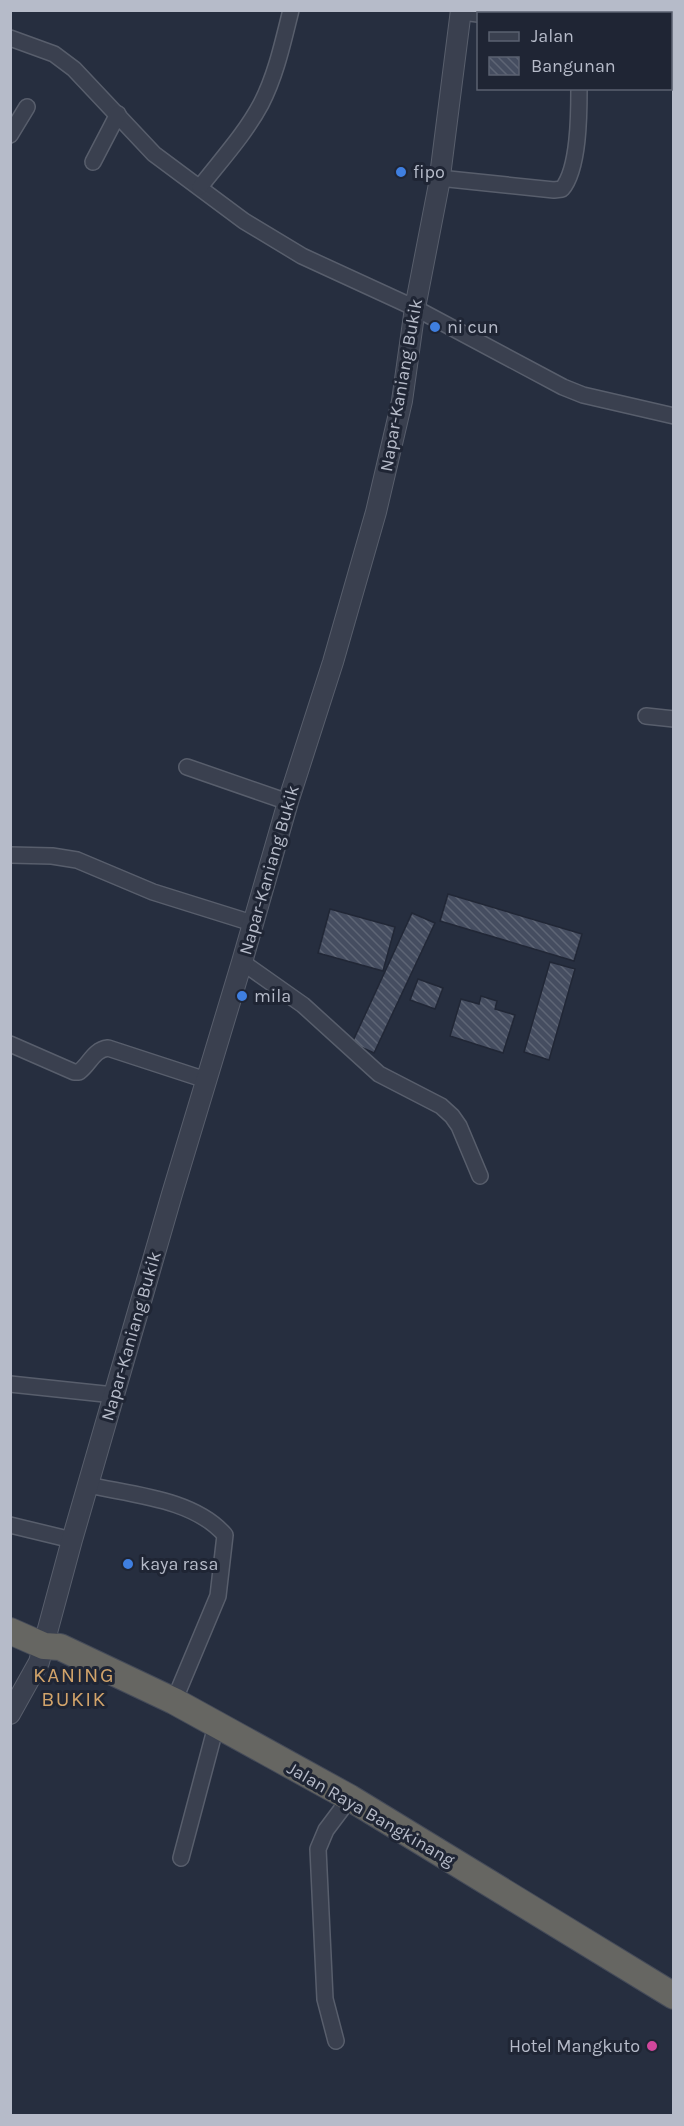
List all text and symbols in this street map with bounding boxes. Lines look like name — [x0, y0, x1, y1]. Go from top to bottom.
legend — [477, 12, 672, 90]
text: Jalan — [531, 25, 574, 47]
text: Bangunan — [531, 55, 616, 77]
place label: fipo — [413, 161, 445, 183]
marker: fipo — [394, 165, 408, 179]
street label: Napar-Kaniang Bukik — [375, 297, 427, 473]
place label: ni cun — [447, 316, 499, 338]
marker: ni cun — [428, 320, 442, 334]
street label: Napar-Kaniang Bukik — [234, 783, 304, 957]
place label: mila — [254, 985, 291, 1007]
marker: mila — [235, 989, 249, 1003]
street label: Napar-Kaniang Bukik — [96, 1249, 166, 1423]
place label: kaya rasa — [140, 1553, 218, 1575]
marker: kaya rasa — [121, 1557, 135, 1571]
district label: KANING BUKIK — [33, 1663, 115, 1711]
street label: Jalan Raya Bangkinang — [283, 1757, 459, 1871]
place label: Hotel Mangkuto — [509, 2035, 640, 2057]
marker: Hotel Mangkuto — [645, 2039, 659, 2053]

